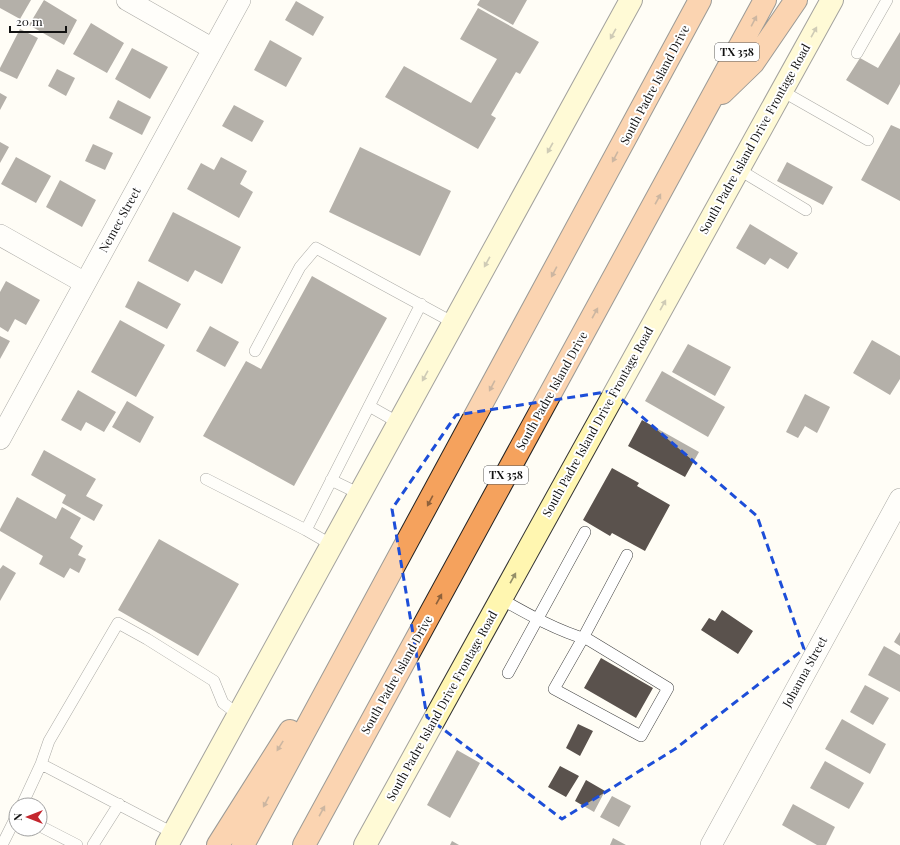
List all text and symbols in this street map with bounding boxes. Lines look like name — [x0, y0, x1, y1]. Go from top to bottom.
scale bar — [10, 8, 66, 34]
text: 20 m — [16, 13, 43, 29]
one-way arrow — [751, 15, 758, 27]
street label: South Padre Island Drive — [616, 22, 693, 147]
one-way arrow — [811, 26, 818, 38]
one-way arrow — [609, 28, 616, 40]
street label: South Padre Island Drive Frontage Road — [695, 41, 813, 236]
road number: TX 358 — [715, 43, 759, 61]
one-way arrow — [547, 142, 553, 154]
one-way arrow — [612, 152, 619, 163]
street label: Nemec Street — [95, 183, 144, 255]
one-way arrow — [654, 193, 661, 204]
one-way arrow — [484, 256, 491, 268]
one-way arrow — [550, 266, 557, 278]
one-way arrow — [660, 299, 667, 311]
one-way arrow — [592, 307, 599, 318]
street label: South Padre Island Drive Frontage Road — [538, 324, 656, 519]
street label: South Padre Island Drive — [512, 328, 591, 453]
one-way arrow — [421, 370, 428, 382]
one-way arrow — [488, 380, 495, 392]
road number: TX 358 — [484, 466, 528, 484]
one-way arrow — [427, 495, 433, 506]
one-way arrow — [509, 572, 516, 584]
one-way arrow — [435, 593, 442, 604]
street label: South Padre Island Drive Frontage Road — [382, 608, 500, 803]
street label: South Padre Island Drive — [357, 612, 436, 737]
street label: Johanna Street — [778, 633, 831, 711]
one-way arrow — [277, 740, 284, 752]
north arrow — [8, 797, 48, 837]
one-way arrow — [263, 797, 270, 808]
one-way arrow — [319, 805, 326, 817]
text: N — [10, 813, 25, 821]

